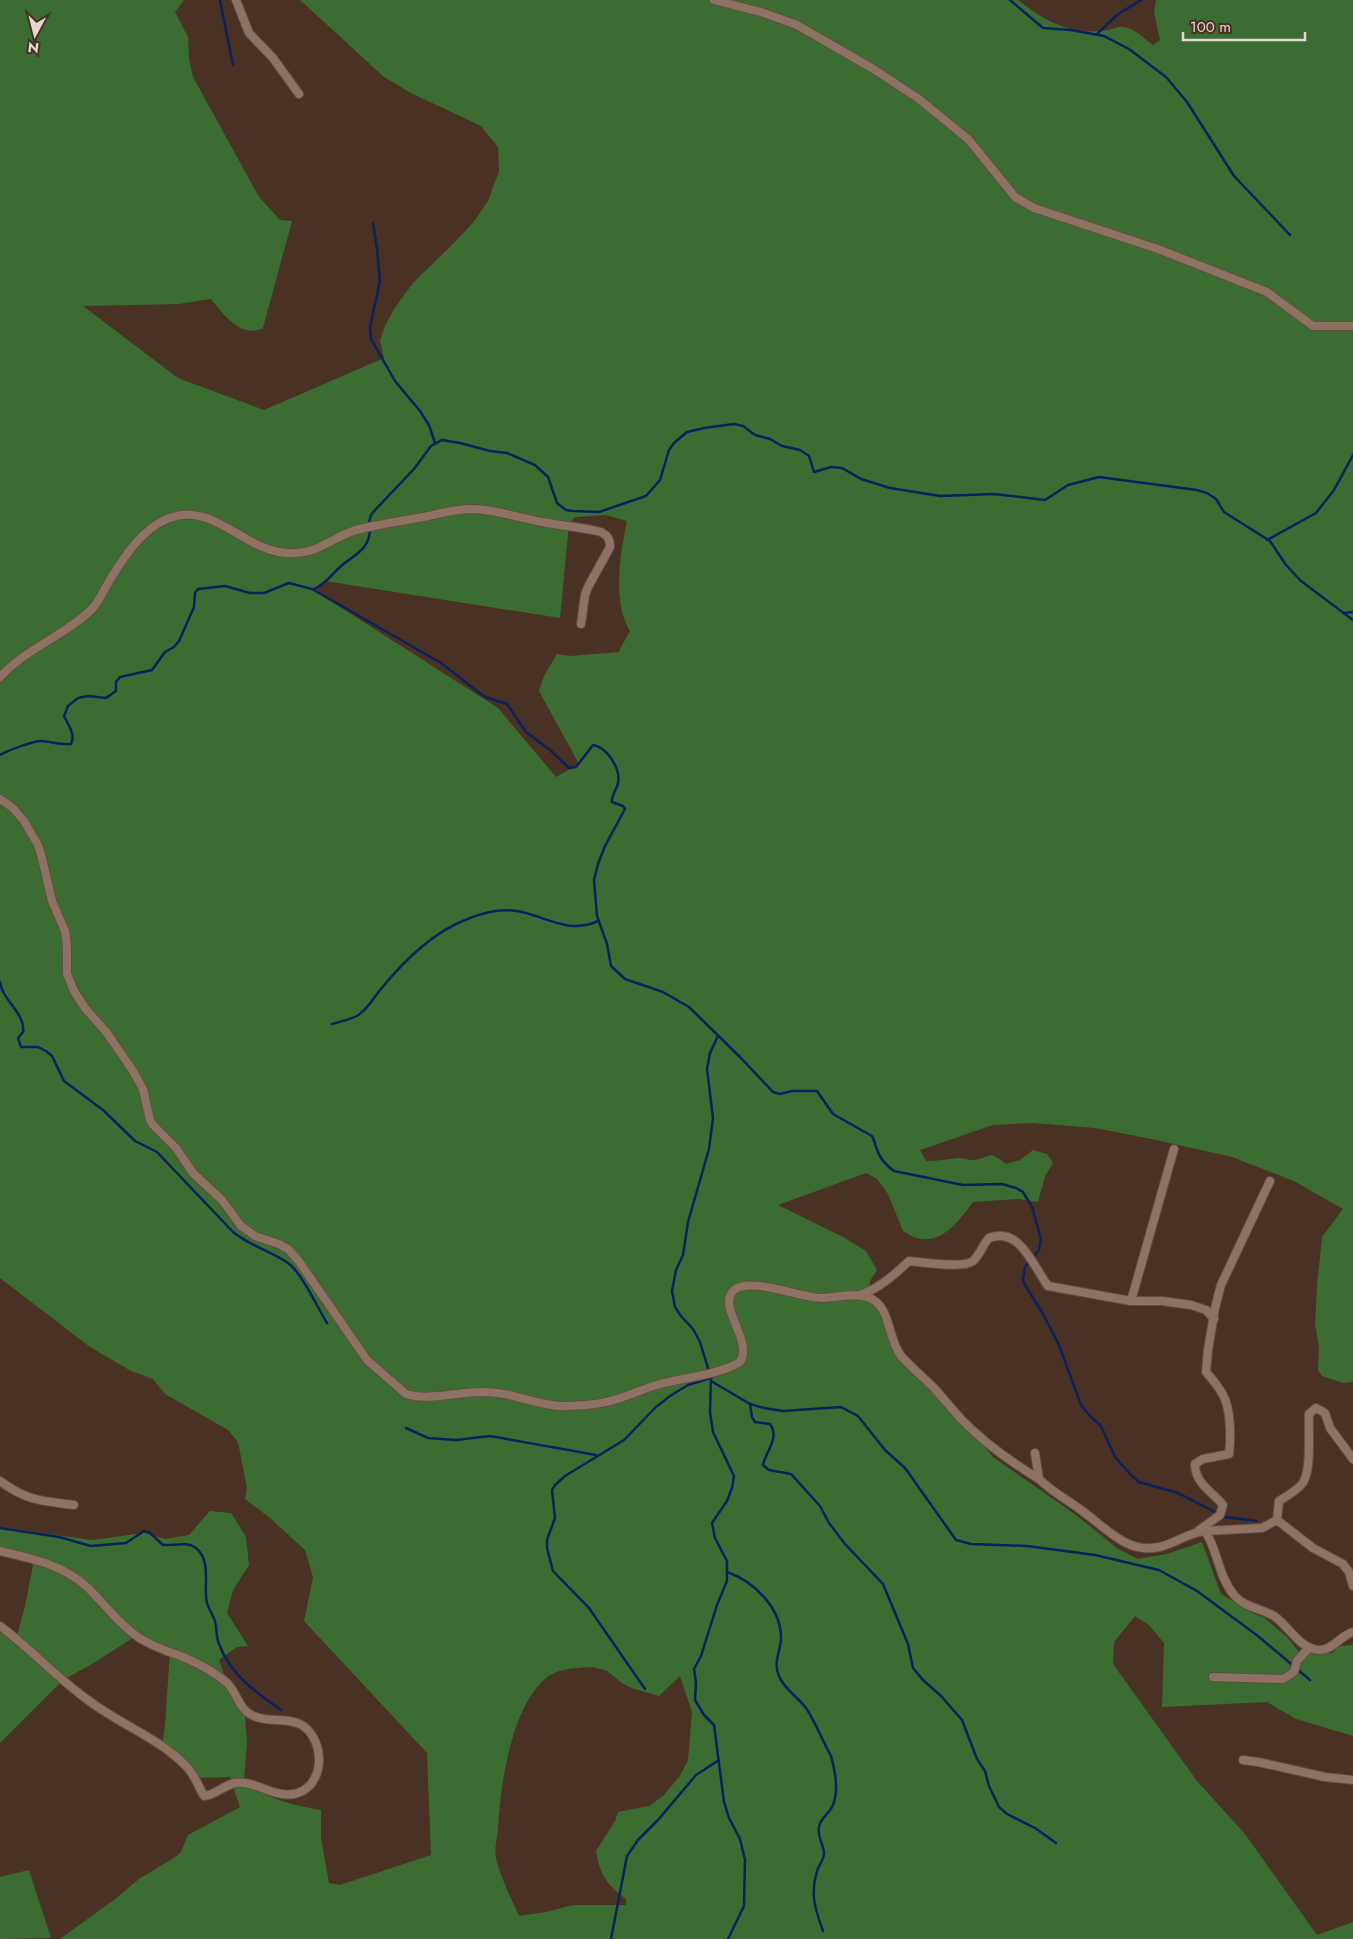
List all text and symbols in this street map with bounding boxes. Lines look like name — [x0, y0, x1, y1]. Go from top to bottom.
north arrow — [10, 10, 60, 60]
scale bar — [1183, 10, 1306, 42]
text: 100 m — [1190, 16, 1231, 38]
text: N — [27, 37, 40, 59]

